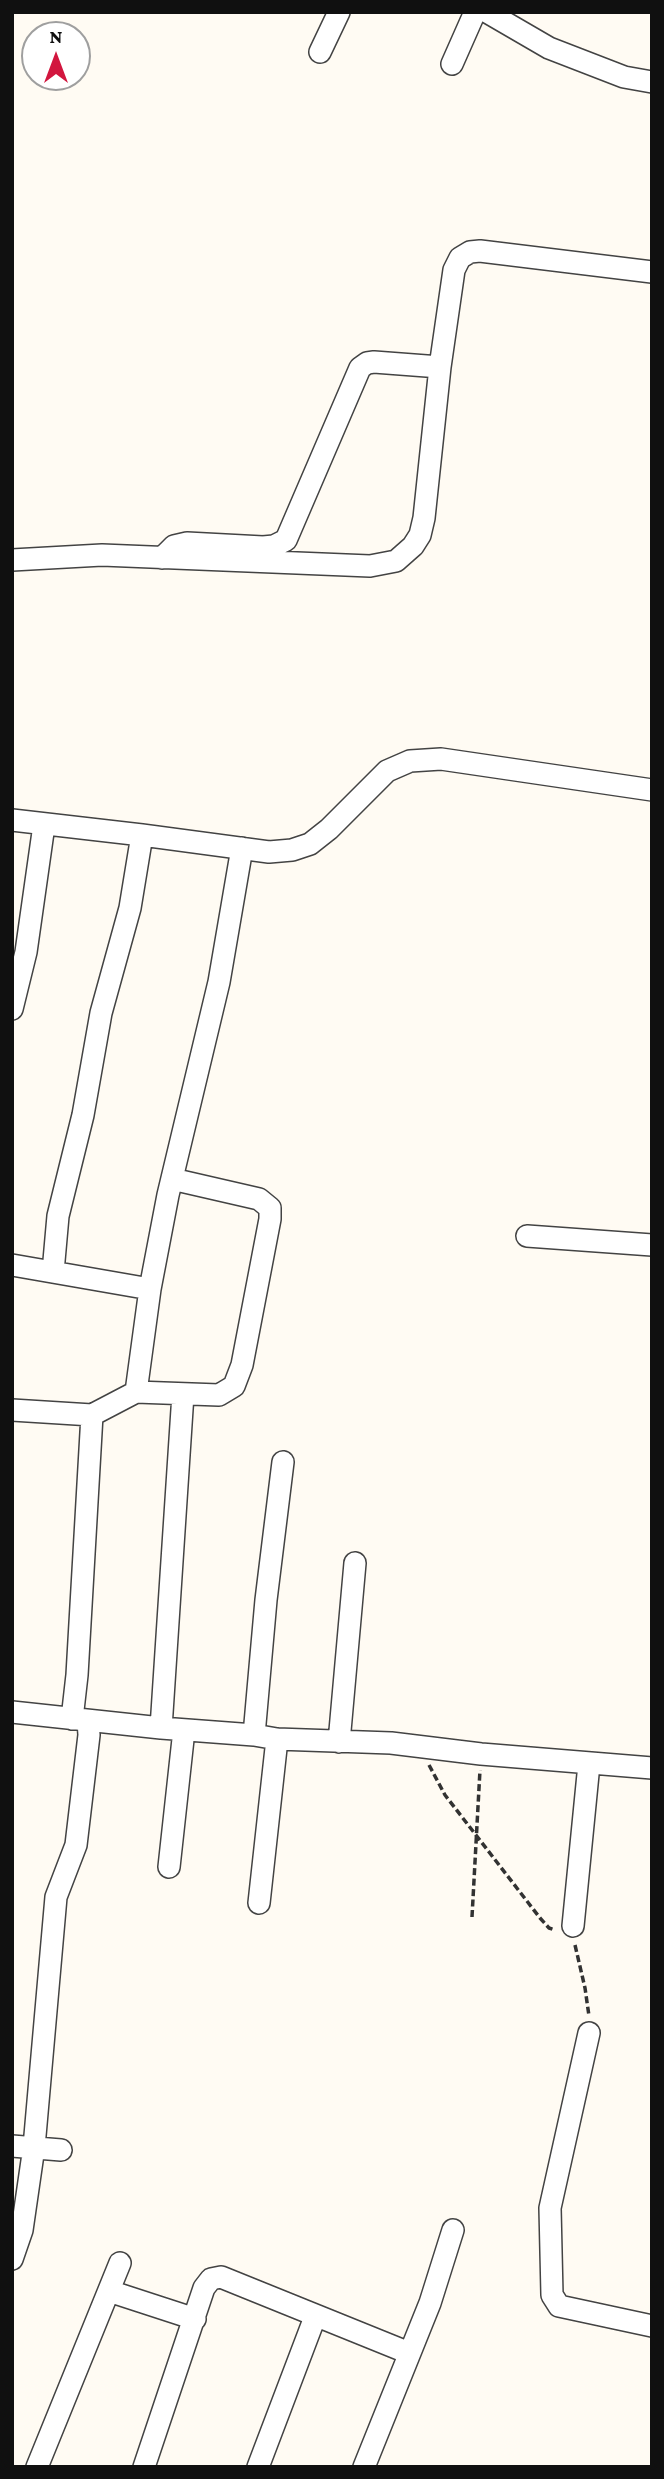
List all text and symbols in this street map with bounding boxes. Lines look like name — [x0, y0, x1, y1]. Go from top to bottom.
north arrow — [21, 21, 91, 91]
text: N — [50, 26, 62, 47]

